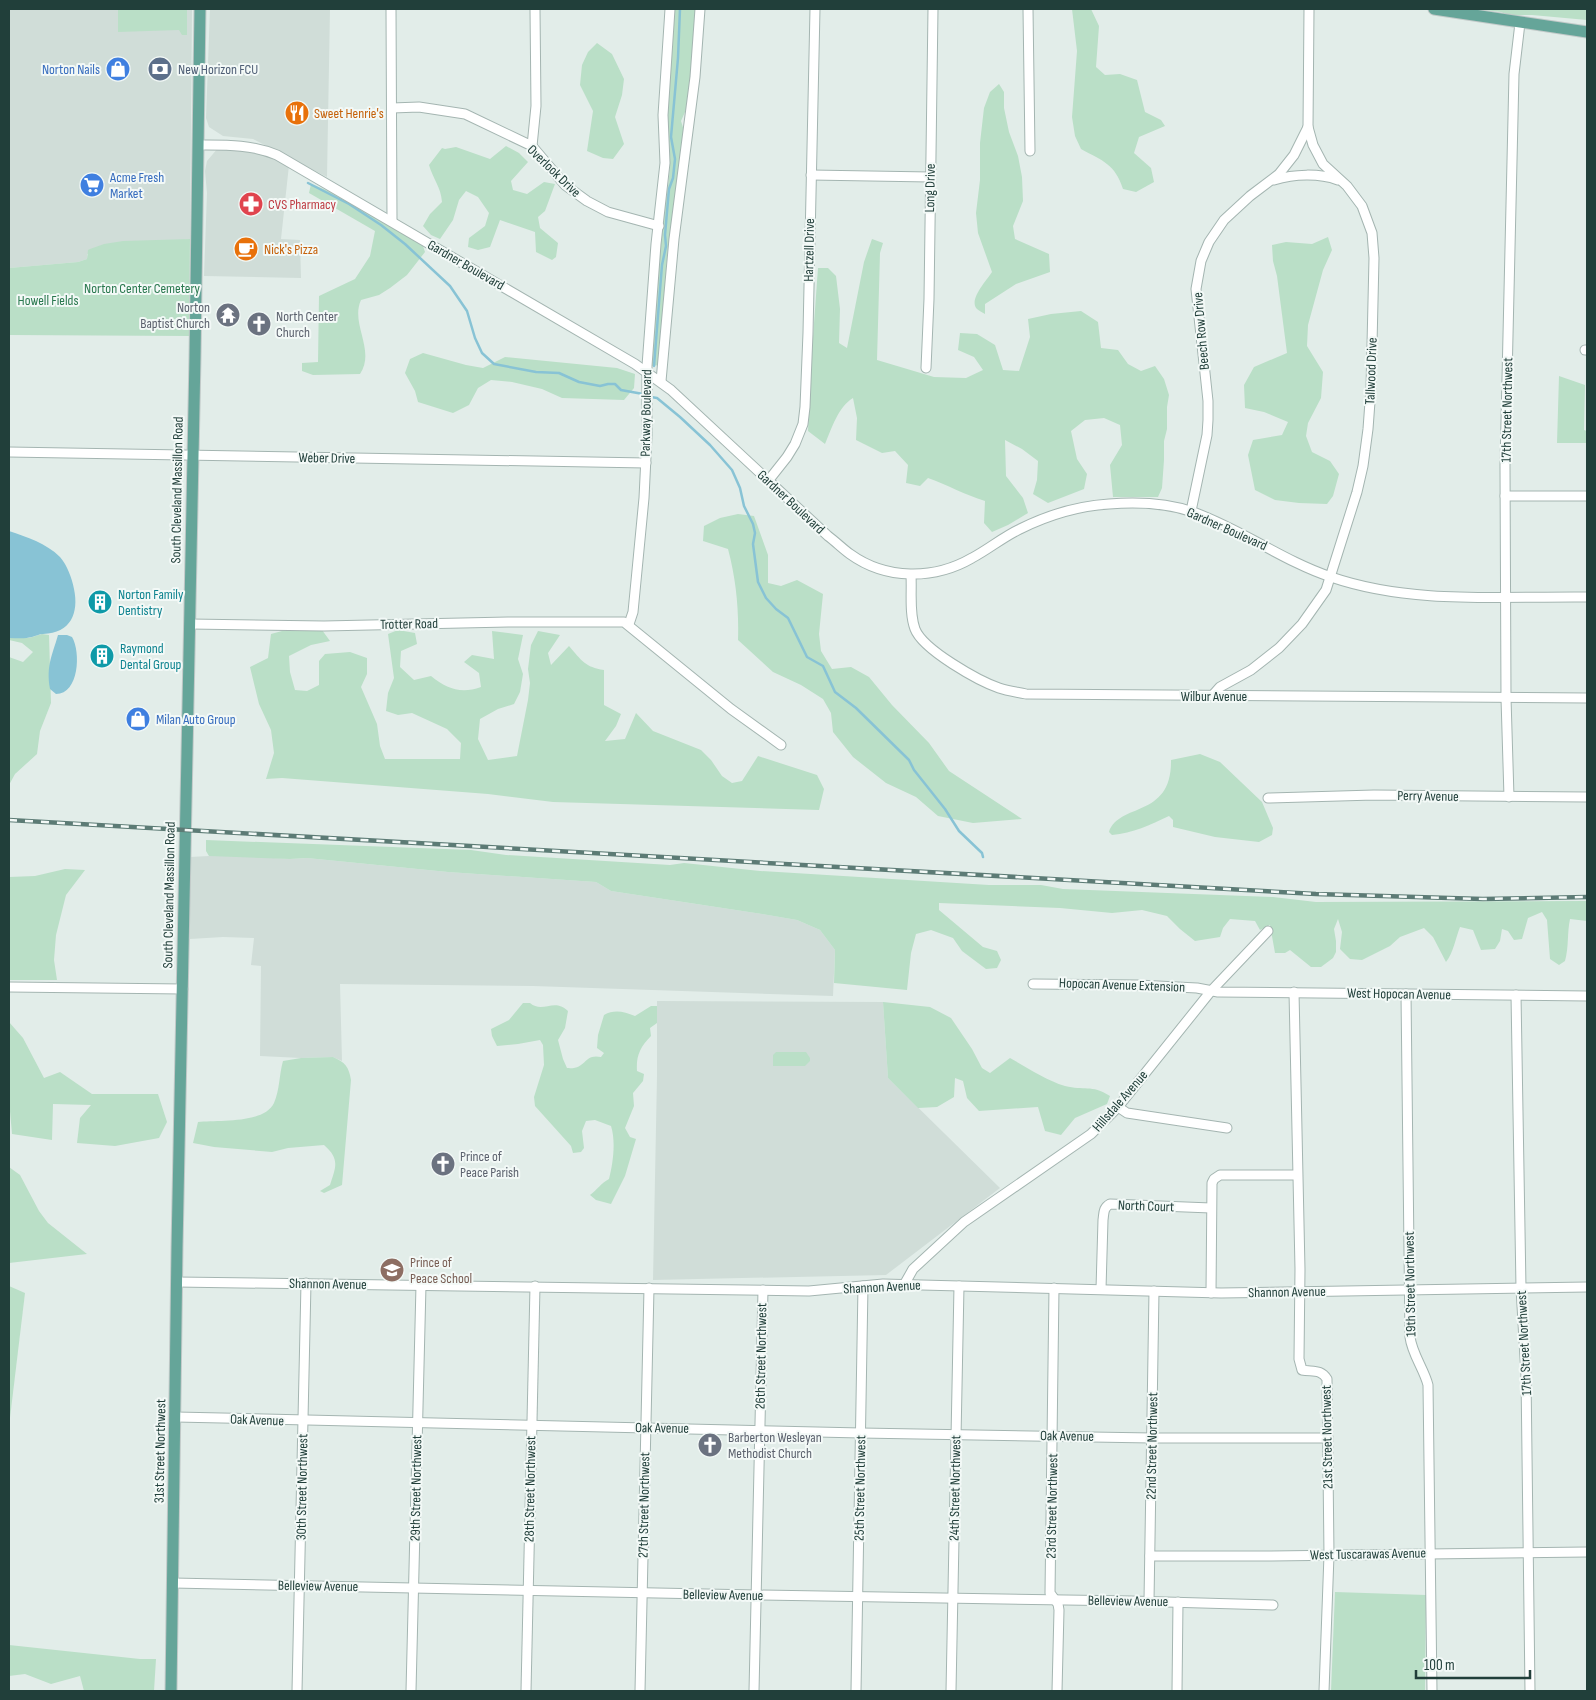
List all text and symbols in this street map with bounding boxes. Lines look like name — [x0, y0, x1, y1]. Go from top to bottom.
shop icon: Norton Nails — [105, 56, 131, 82]
bank icon: New Horizon FCU — [147, 56, 173, 82]
place label: Norton Nails — [42, 61, 100, 78]
place label: New Horizon FCU — [178, 61, 258, 78]
restaurant icon: Sweet Henrie's — [284, 100, 310, 126]
place label: Sweet Henrie's — [314, 105, 384, 122]
street label: Overlook Drive — [524, 141, 584, 201]
street label: Long Drive — [921, 163, 939, 213]
place label: Acme Fresh Market — [109, 169, 164, 202]
supermarket icon: Acme Fresh Market — [79, 172, 105, 198]
pharmacy icon: CVS Pharmacy — [238, 191, 264, 217]
place label: CVS Pharmacy — [268, 196, 337, 213]
street label: Hartzell Drive — [800, 218, 818, 282]
cafe icon: Nick's Pizza — [233, 236, 259, 262]
street label: Gardner Boulevard — [424, 236, 508, 294]
place label: Nick's Pizza — [264, 241, 318, 258]
park label: Norton Center Cemetery — [84, 280, 201, 297]
street label: Beech Row Drive — [1189, 291, 1213, 371]
park label: Howell Fields — [18, 292, 78, 309]
place label: Norton Baptist Church — [140, 299, 210, 332]
temple icon: Norton Baptist Church — [215, 302, 241, 328]
place label: North Center Church — [276, 308, 338, 341]
church icon: North Center Church — [246, 311, 272, 337]
street label: Tallwood Drive — [1361, 337, 1381, 405]
street label: 17th Street Northwest — [1498, 357, 1516, 463]
street label: Parkway Boulevard — [637, 369, 655, 457]
street label: South Cleveland Massillon Road — [167, 416, 187, 564]
street label: Weber Drive — [299, 449, 355, 467]
street label: Gardner Boulevard — [754, 466, 828, 538]
street label: Gardner Boulevard — [1184, 504, 1270, 554]
place label: Norton Family Dentistry — [118, 586, 184, 619]
building icon: Norton Family Dentistry — [87, 589, 113, 615]
street label: Trotter Road — [380, 615, 438, 633]
place label: Raymond Dental Group — [120, 640, 181, 673]
building icon: Raymond Dental Group — [89, 643, 115, 669]
street label: Wilbur Avenue — [1181, 688, 1247, 705]
shop icon: Milan Auto Group — [125, 706, 151, 732]
place label: Milan Auto Group — [156, 711, 236, 728]
street label: Perry Avenue — [1397, 787, 1459, 805]
street label: South Cleveland Massillon Road — [159, 821, 179, 969]
street label: Hopocan Avenue Extension — [1059, 974, 1185, 996]
street label: West Hopocan Avenue — [1347, 985, 1451, 1003]
street label: Hillsdale Avenue — [1089, 1067, 1151, 1135]
place label: Prince of Peace Parish — [460, 1148, 519, 1181]
church icon: Prince of Peace Parish — [430, 1151, 456, 1177]
street label: North Court — [1118, 1197, 1174, 1215]
street label: 19th Street Northwest — [1401, 1231, 1419, 1337]
place label: Prince of Peace School — [410, 1254, 472, 1287]
school or university icon: Prince of Peace School — [379, 1257, 405, 1283]
street label: Shannon Avenue — [289, 1275, 367, 1293]
street label: Shannon Avenue — [843, 1276, 921, 1298]
street label: Shannon Avenue — [1248, 1283, 1326, 1301]
street label: 17th Street Northwest — [1513, 1290, 1535, 1396]
street label: 26th Street Northwest — [752, 1303, 770, 1409]
street label: 21st Street Northwest — [1318, 1385, 1336, 1489]
street label: 22nd Street Northwest — [1143, 1392, 1161, 1500]
street label: 31st Street Northwest — [151, 1399, 169, 1503]
street label: Oak Avenue — [230, 1411, 284, 1429]
street label: Oak Avenue — [635, 1419, 689, 1437]
street label: Oak Avenue — [1040, 1427, 1094, 1445]
place label: Barberton Wesleyan Methodist Church — [728, 1429, 822, 1462]
church icon: Barberton Wesleyan Methodist Church — [697, 1432, 723, 1458]
street label: 30th Street Northwest — [293, 1434, 311, 1540]
street label: 29th Street Northwest — [407, 1435, 425, 1541]
street label: 25th Street Northwest — [851, 1435, 869, 1541]
street label: 24th Street Northwest — [946, 1435, 964, 1541]
street label: 28th Street Northwest — [521, 1436, 539, 1542]
street label: 27th Street Northwest — [635, 1452, 653, 1558]
street label: 23rd Street Northwest — [1043, 1453, 1061, 1559]
street label: West Tuscarawas Avenue — [1310, 1544, 1426, 1564]
street label: Belleview Avenue — [278, 1577, 358, 1595]
street label: Belleview Avenue — [683, 1586, 763, 1604]
street label: Belleview Avenue — [1088, 1592, 1168, 1610]
scale bar — [1416, 1648, 1530, 1680]
text: 100 m — [1424, 1656, 1455, 1675]

